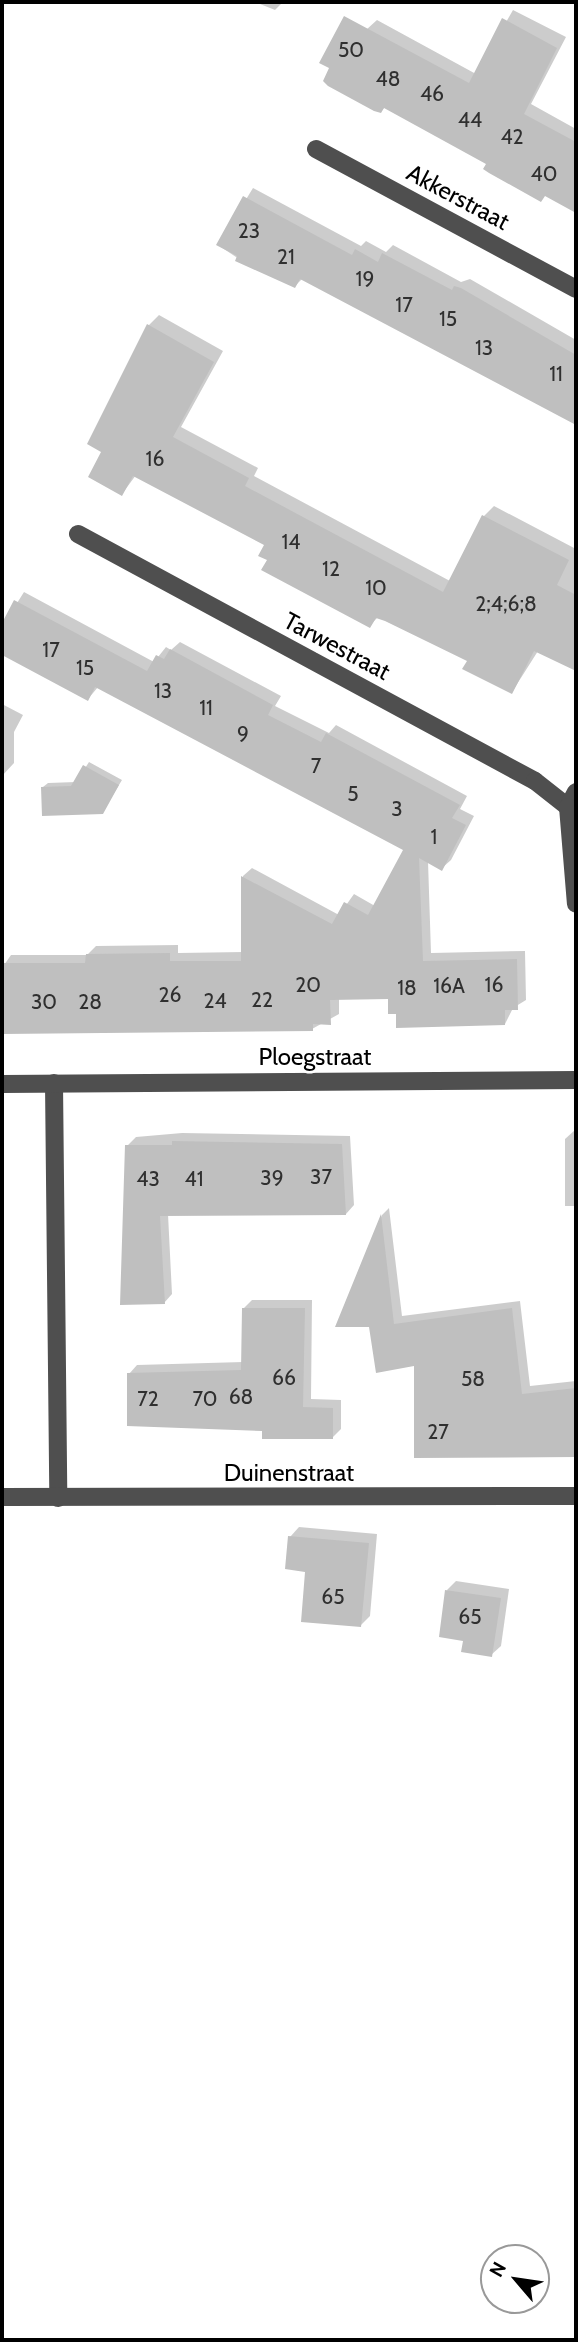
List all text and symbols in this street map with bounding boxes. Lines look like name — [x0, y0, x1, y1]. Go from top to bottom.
house number: 50 — [338, 37, 364, 63]
house number: 48 — [376, 66, 400, 92]
house number: 46 — [420, 81, 444, 107]
house number: 44 — [458, 107, 482, 133]
house number: 42 — [500, 124, 524, 150]
street label: Akkerstraat — [402, 158, 514, 236]
house number: 40 — [531, 161, 557, 187]
house number: 23 — [238, 218, 260, 244]
house number: 21 — [277, 244, 295, 270]
house number: 19 — [356, 266, 374, 292]
house number: 17 — [395, 292, 413, 318]
house number: 15 — [439, 306, 457, 332]
house number: 13 — [475, 335, 493, 361]
house number: 11 — [549, 361, 563, 387]
house number: 16 — [146, 446, 164, 472]
house number: 14 — [282, 529, 300, 555]
house number: 12 — [322, 556, 340, 582]
house number: 10 — [365, 575, 387, 601]
house number: 2;4;6;8 — [475, 591, 537, 617]
street label: Tarwestraat — [279, 606, 395, 686]
house number: 17 — [42, 637, 60, 663]
house number: 15 — [76, 655, 94, 681]
house number: 13 — [154, 678, 172, 704]
house number: 11 — [199, 695, 213, 721]
house number: 9 — [237, 721, 249, 747]
house number: 7 — [311, 753, 321, 779]
house number: 5 — [347, 781, 359, 807]
house number: 3 — [391, 796, 403, 822]
house number: 1 — [431, 824, 437, 850]
house number: 20 — [295, 972, 321, 998]
house number: 16 — [485, 972, 503, 998]
house number: 16A — [433, 973, 465, 999]
house number: 18 — [397, 975, 417, 1001]
house number: 26 — [159, 982, 181, 1008]
house number: 22 — [251, 987, 273, 1013]
house number: 24 — [203, 988, 227, 1014]
house number: 30 — [31, 989, 57, 1015]
house number: 28 — [78, 989, 102, 1015]
street label: Ploegstraat — [259, 1043, 371, 1071]
house number: 37 — [310, 1164, 332, 1190]
house number: 39 — [260, 1165, 284, 1191]
house number: 43 — [136, 1166, 160, 1192]
house number: 41 — [185, 1166, 203, 1192]
house number: 66 — [272, 1365, 296, 1391]
house number: 58 — [461, 1366, 485, 1392]
house number: 68 — [229, 1384, 253, 1410]
house number: 72 — [137, 1386, 159, 1412]
house number: 70 — [192, 1386, 218, 1412]
house number: 27 — [427, 1419, 449, 1445]
street label: Duinenstraat — [224, 1459, 354, 1487]
house number: 65 — [321, 1584, 345, 1610]
house number: 65 — [458, 1604, 482, 1630]
north arrow — [480, 2244, 550, 2314]
text: N — [485, 2258, 511, 2281]

